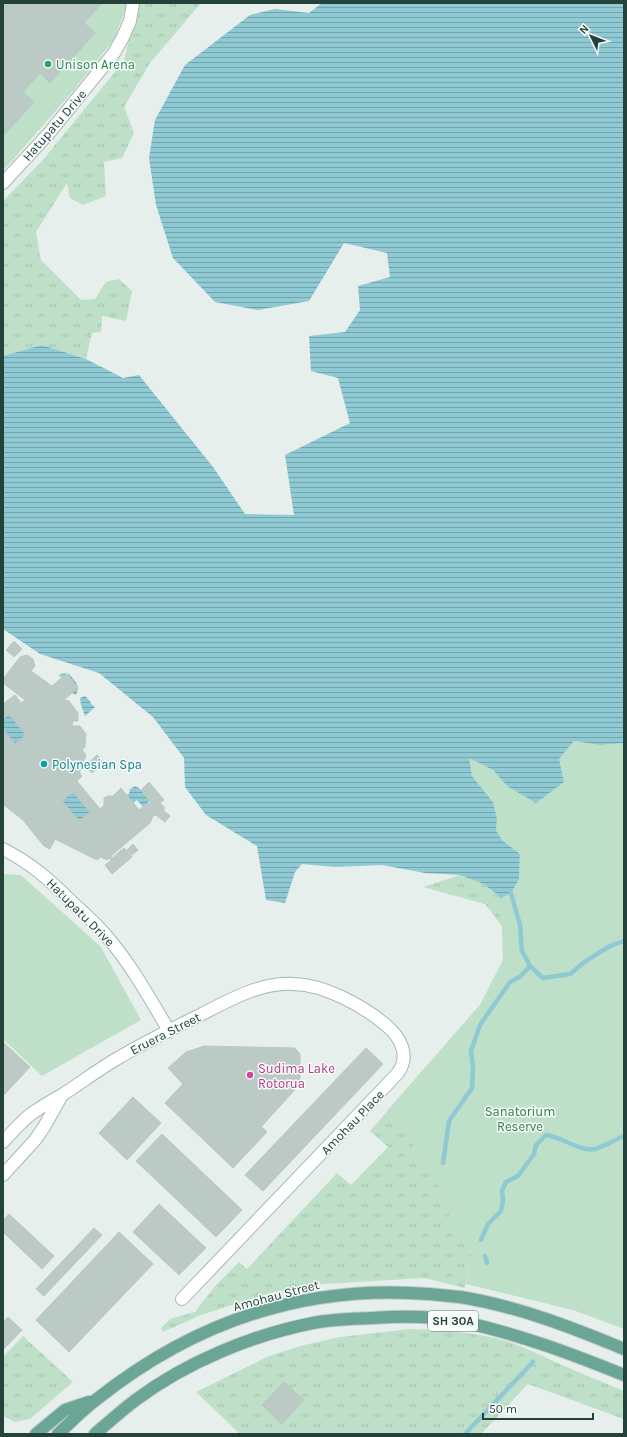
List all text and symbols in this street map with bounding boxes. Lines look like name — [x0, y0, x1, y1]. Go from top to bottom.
north arrow — [571, 16, 611, 56]
text: N — [577, 22, 591, 37]
place label: Unison Arena — [56, 57, 135, 72]
marker: Unison Arena — [43, 59, 53, 69]
street label: Hatupatu Drive — [19, 86, 90, 164]
place label: Polynesian Spa — [52, 757, 142, 772]
marker: Polynesian Spa — [39, 759, 49, 769]
street label: Hatupatu Drive — [44, 875, 118, 950]
street label: Eruera Street — [127, 1009, 203, 1058]
place label: Sudima Lake Rotorua — [258, 1061, 335, 1091]
marker: Sudima Lake Rotorua — [245, 1070, 255, 1080]
street label: Amohau Place — [318, 1087, 387, 1158]
park label: Sanatorium Reserve — [485, 1104, 555, 1134]
street label: Amohau Street — [231, 1277, 321, 1314]
road number: SH 30A — [428, 1311, 478, 1331]
scale bar — [483, 1395, 593, 1421]
text: 50 m — [489, 1402, 517, 1416]

